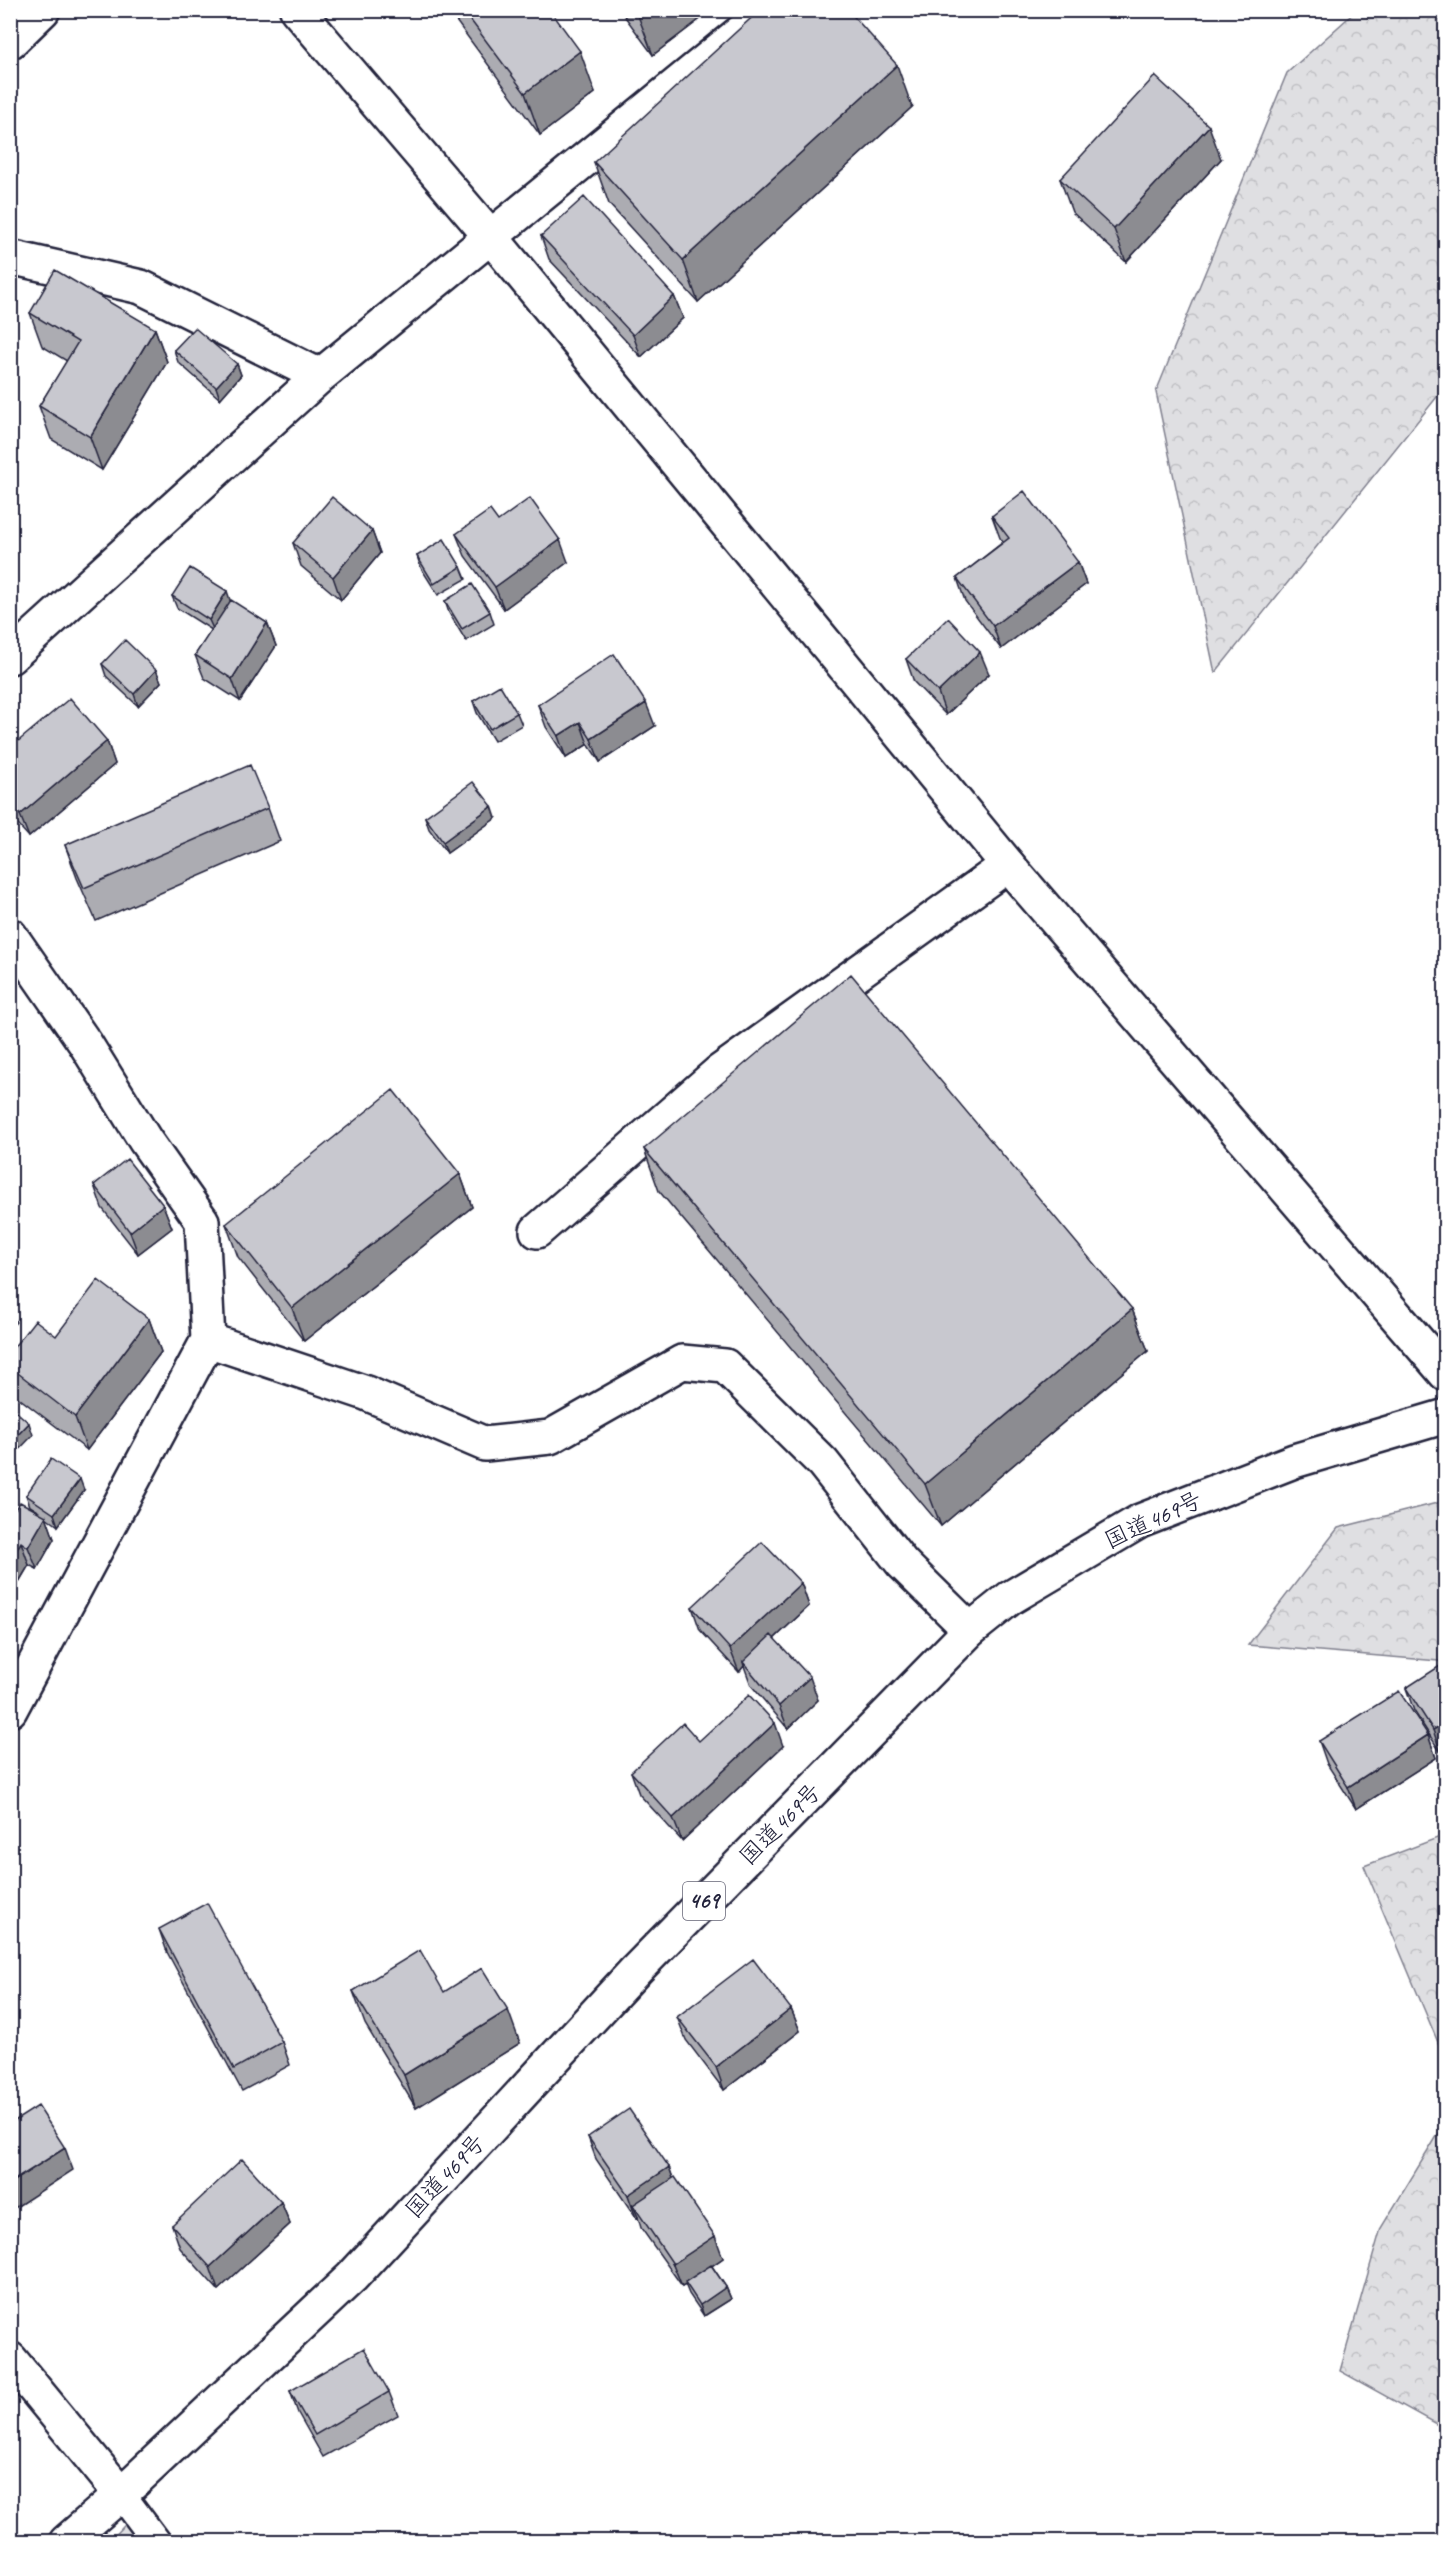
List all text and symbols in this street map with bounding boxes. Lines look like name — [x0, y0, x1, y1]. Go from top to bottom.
street label: 国道469号 — [1099, 1484, 1207, 1556]
street label: 国道469号 — [732, 1776, 828, 1872]
road number: 469 — [683, 1882, 725, 1920]
street label: 国道469号 — [398, 2128, 492, 2224]

